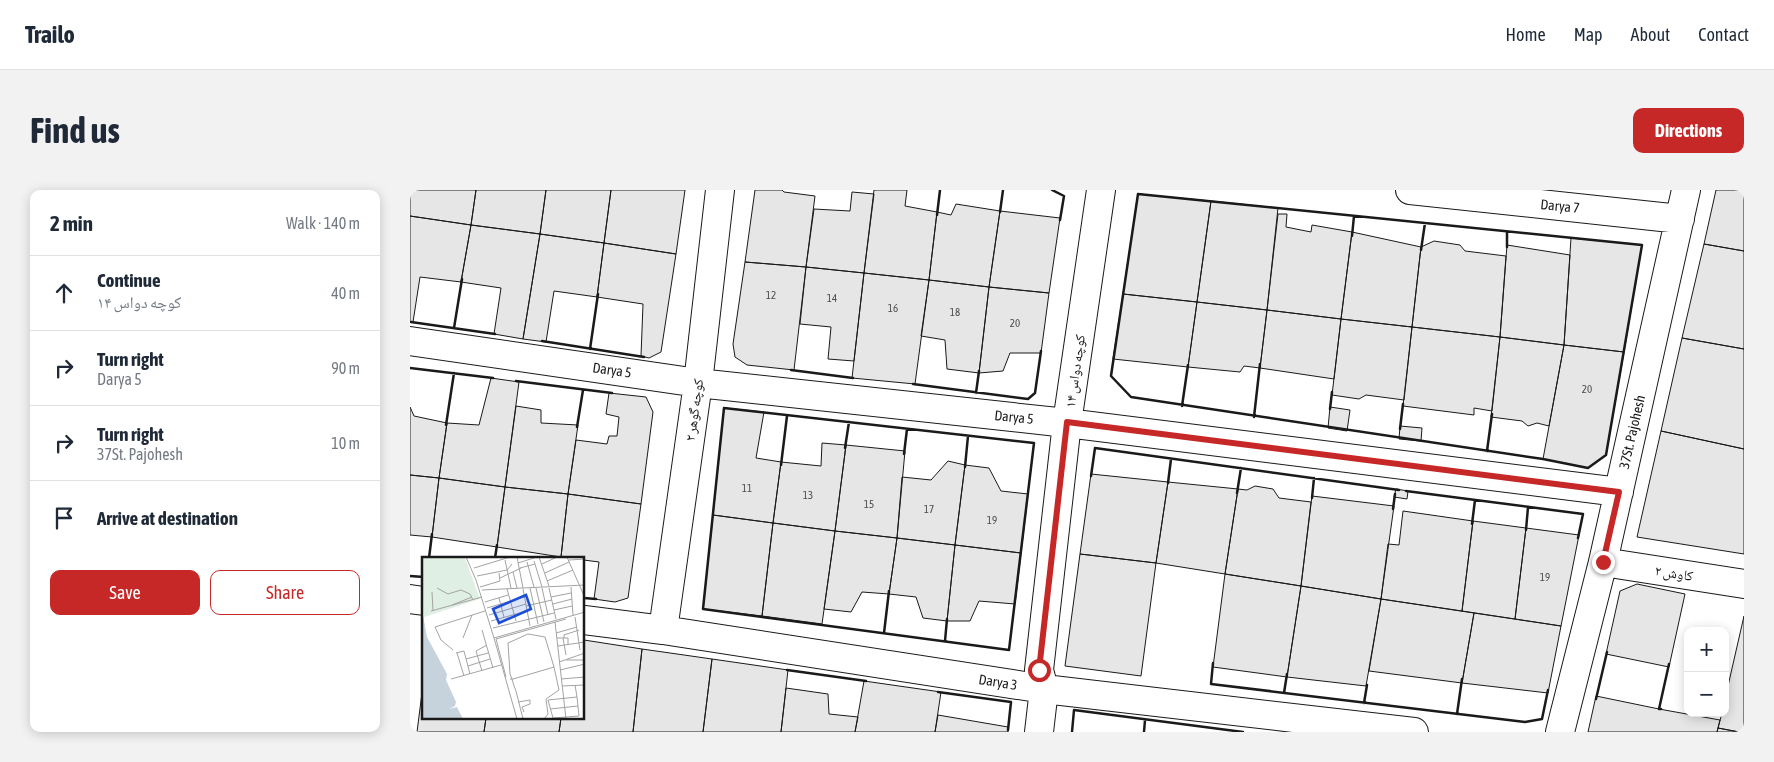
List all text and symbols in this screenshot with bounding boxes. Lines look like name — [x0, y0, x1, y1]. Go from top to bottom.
text: Trailo — [25, 21, 75, 48]
text: Home — [1506, 24, 1546, 45]
text: Map — [1574, 24, 1603, 45]
text: About — [1631, 24, 1670, 45]
text: Contact — [1698, 24, 1749, 45]
button: Directions — [1633, 108, 1744, 153]
text: Find us — [30, 110, 120, 150]
street label: Darya 7 — [1540, 196, 1580, 216]
text: 2 min — [50, 211, 93, 235]
text: Walk · 140 m — [286, 214, 360, 232]
text: Continue — [97, 269, 161, 291]
icon: ahead — [50, 279, 78, 307]
text: 40 m — [331, 284, 360, 302]
house number: 12 — [766, 289, 776, 301]
house number: 14 — [827, 292, 837, 304]
text: کوچه دواس ۱۴ — [97, 293, 181, 311]
house number: 16 — [888, 302, 898, 314]
house number: 18 — [950, 306, 960, 318]
house number: 20 — [1010, 317, 1020, 329]
street label: کوچه دواس ۱۴ — [1062, 333, 1089, 409]
text: Turn right — [97, 348, 164, 370]
icon: right — [50, 354, 78, 382]
text: 90 m — [331, 359, 360, 377]
street label: Darya 5 — [592, 359, 632, 381]
text: Darya 5 — [97, 370, 142, 388]
street label: کوچه گوهر ۲ — [682, 378, 707, 442]
house number: 20 — [1582, 383, 1592, 395]
street label: 37St. Pajohesh — [1616, 394, 1648, 470]
street label: Darya 5 — [994, 407, 1034, 427]
text: Turn right — [97, 423, 164, 445]
icon: right — [50, 429, 78, 457]
text: 10 m — [331, 434, 360, 452]
text: 37St. Pajohesh — [97, 445, 183, 463]
house number: 11 — [742, 482, 752, 494]
house number: 13 — [803, 489, 813, 501]
house number: 15 — [864, 498, 874, 510]
house number: 17 — [924, 503, 934, 515]
icon: arrive — [50, 504, 78, 532]
text: Arrive at destination — [97, 507, 238, 529]
house number: 19 — [987, 514, 997, 526]
route end — [1592, 551, 1615, 574]
inset map — [422, 557, 585, 720]
street label: کاوش ۲ — [1654, 562, 1694, 585]
button: Save — [50, 570, 200, 615]
button: Share — [210, 570, 360, 615]
house number: 19 — [1540, 571, 1550, 583]
map controls — [1684, 627, 1729, 717]
button: + — [1684, 627, 1729, 672]
route start — [1028, 659, 1051, 682]
street label: Darya 3 — [977, 671, 1019, 693]
button: − — [1684, 672, 1729, 717]

